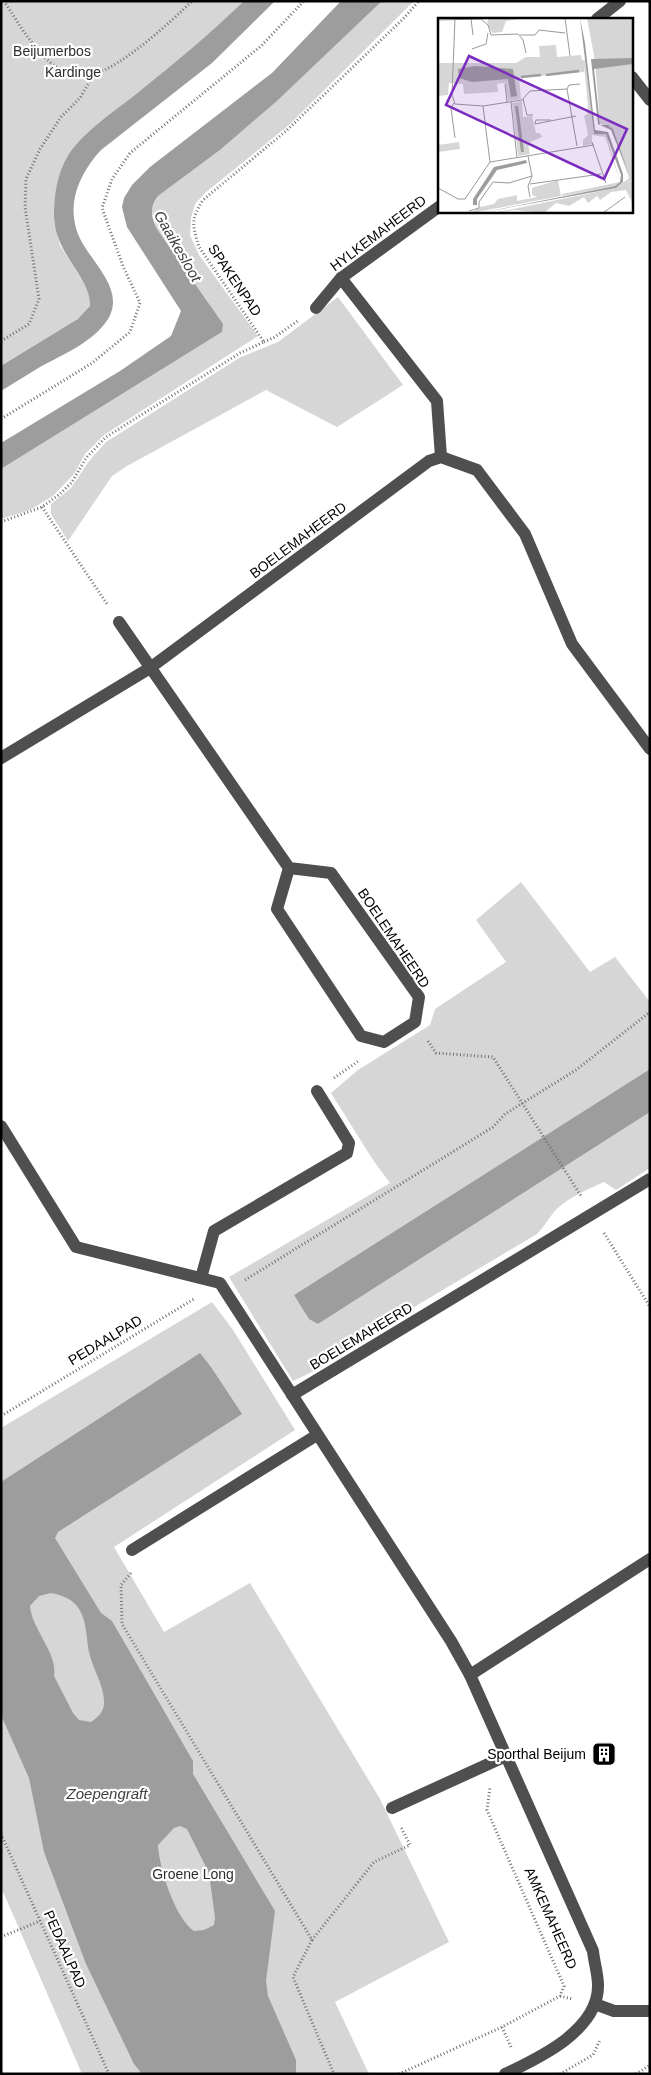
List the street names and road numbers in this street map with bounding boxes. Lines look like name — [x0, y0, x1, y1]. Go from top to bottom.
street label: HYLKEMAHEERD — [327, 192, 429, 274]
street label: SPAKENPAD — [205, 241, 265, 319]
street label: BOELEMAHEERD — [247, 498, 349, 582]
street label: BOELEMAHEERD — [355, 885, 433, 991]
street label: BOELEMAHEERD — [307, 1299, 415, 1373]
street label: PEDAALPAD — [65, 1312, 145, 1368]
street label: AMKEMAHEERD — [521, 1865, 581, 1971]
street label: PEDAALPAD — [41, 1908, 89, 1990]

